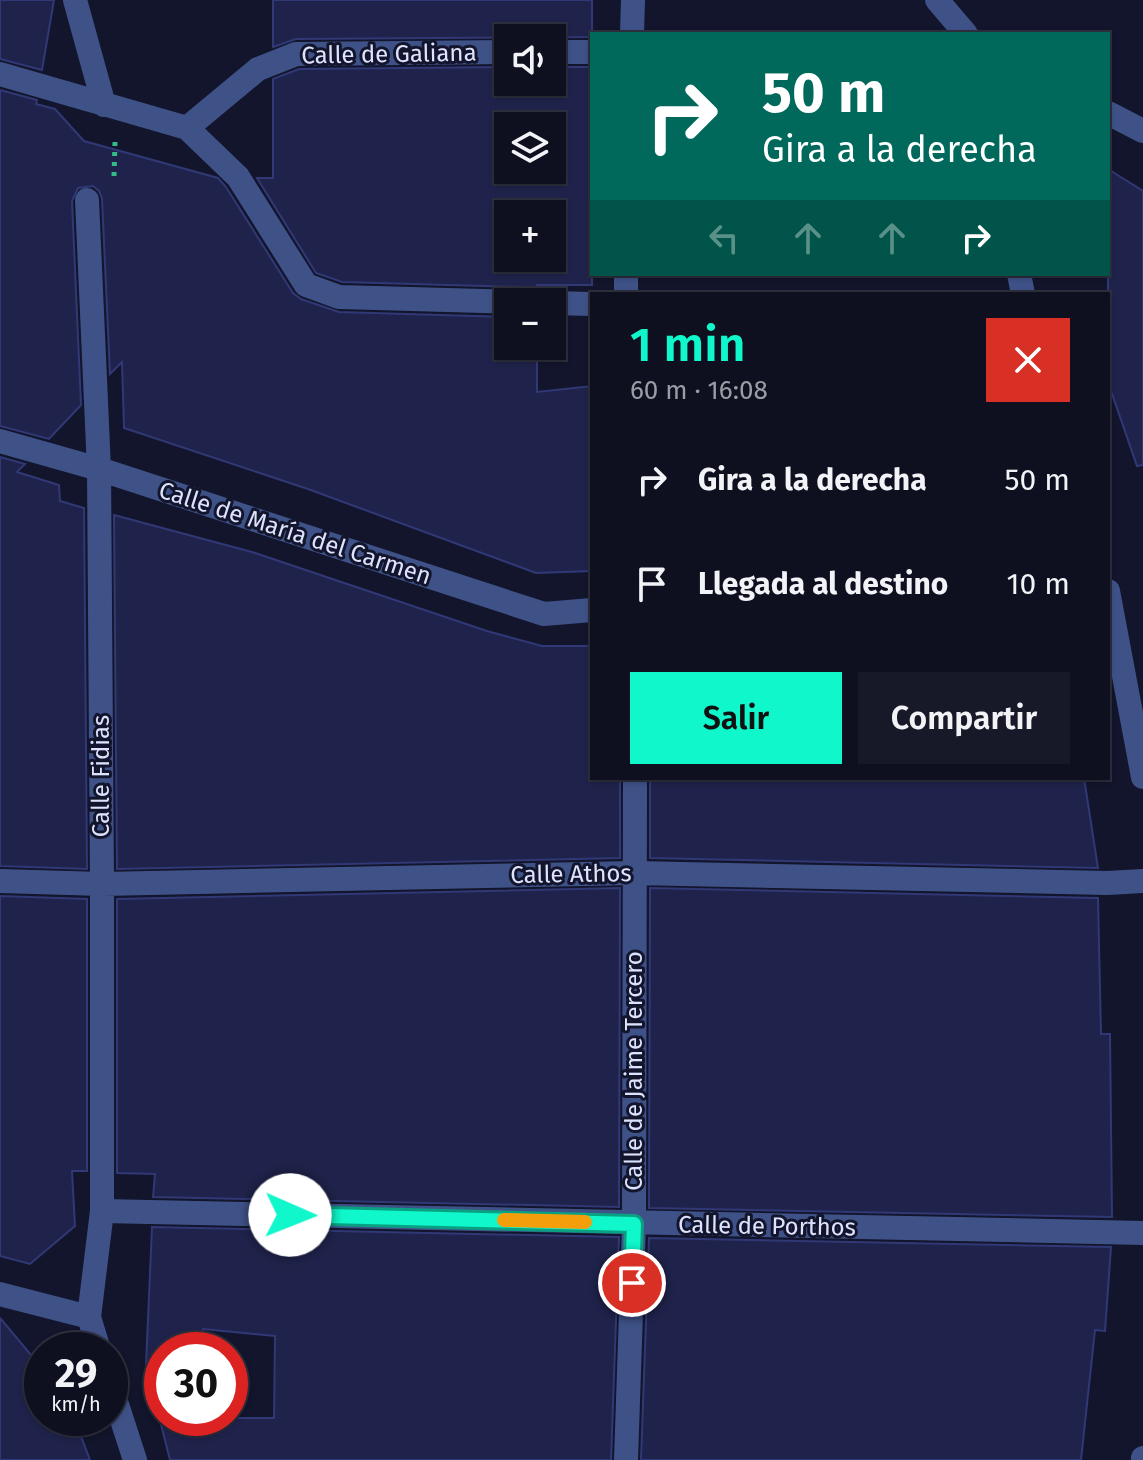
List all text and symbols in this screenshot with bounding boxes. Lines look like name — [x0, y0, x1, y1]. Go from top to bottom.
map controls — [494, 24, 566, 360]
button: sound — [494, 24, 566, 96]
street label: Calle de Galiana — [301, 38, 477, 70]
text: 50 m — [762, 60, 885, 127]
icon: right — [630, 64, 734, 168]
button: layers — [494, 112, 566, 184]
text: Gira a la derecha — [762, 128, 1037, 172]
button: + — [494, 200, 566, 272]
icon: left — [702, 216, 746, 260]
icon: ahead — [786, 216, 830, 260]
icon: ahead — [870, 216, 914, 260]
icon: right — [954, 216, 998, 260]
button: − — [494, 288, 566, 360]
text: 1 min — [630, 316, 746, 374]
button: close — [986, 318, 1070, 402]
text: 60 m · 16:08 — [630, 375, 768, 406]
icon: right — [630, 458, 674, 502]
text: Gira a la derecha — [698, 462, 927, 498]
text: 50 m — [1005, 462, 1070, 498]
street label: Calle de María del Carmen — [155, 476, 435, 590]
icon: arrive — [630, 562, 674, 606]
text: Llegada al destino — [698, 566, 948, 602]
text: 10 m — [1007, 566, 1070, 602]
button: Salir — [630, 672, 842, 764]
button: Compartir — [858, 672, 1070, 764]
street label: Calle Fidias — [87, 715, 115, 837]
street label: Calle Athos — [510, 859, 632, 889]
street label: Calle de Jaime Tercero — [620, 951, 648, 1191]
position arrow — [248, 1173, 332, 1257]
street label: Calle de Porthos — [678, 1210, 856, 1242]
pin — [598, 1249, 666, 1317]
icon: arrive — [610, 1261, 654, 1305]
speed limit sign: 30 — [144, 1332, 248, 1436]
text: 29 — [55, 1350, 97, 1398]
text: km/h — [51, 1392, 101, 1416]

